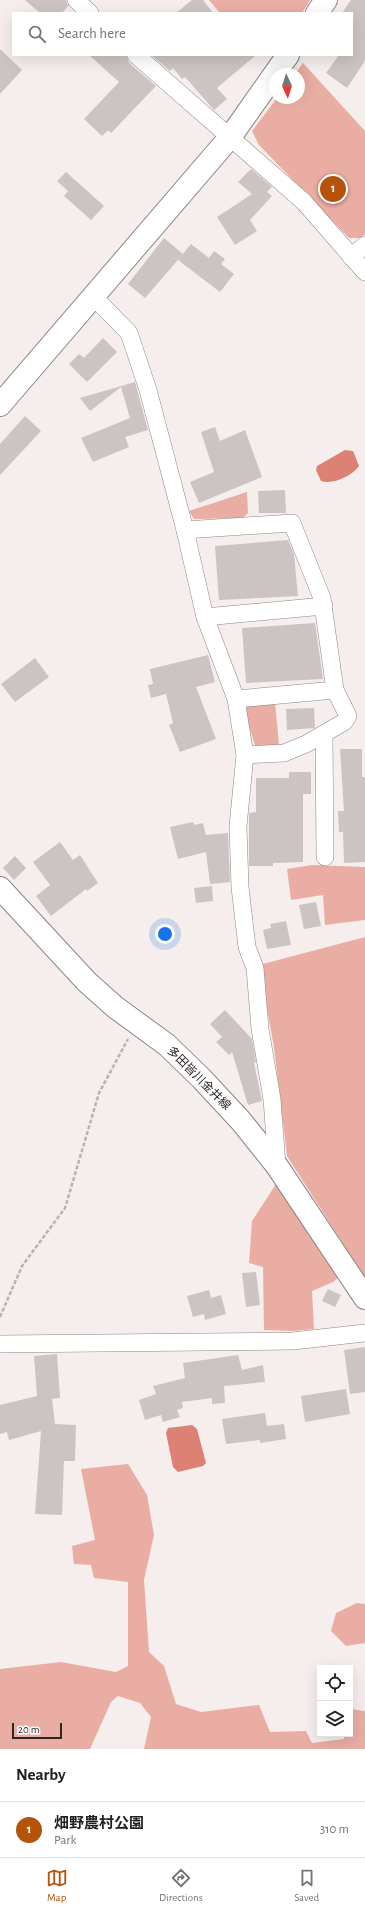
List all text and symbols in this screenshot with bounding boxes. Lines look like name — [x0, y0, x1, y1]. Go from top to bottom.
search box — [12, 12, 353, 56]
icon: search — [26, 23, 48, 45]
text: Search here — [58, 26, 126, 41]
north arrow — [269, 68, 305, 104]
pin: 1 — [320, 174, 346, 204]
your location — [155, 924, 175, 944]
street label: 多田皆川金井線 — [165, 1043, 234, 1112]
map controls — [317, 1665, 353, 1737]
button: locate — [317, 1665, 353, 1701]
button: layers — [317, 1701, 353, 1737]
scale bar — [12, 1721, 62, 1740]
text: 20 m — [18, 1724, 39, 1735]
text: Nearby — [16, 1766, 66, 1783]
text: 畑野農村公園 — [54, 1816, 144, 1831]
text: 1 — [27, 1823, 31, 1836]
text: 310 m — [320, 1823, 349, 1836]
text: Park — [54, 1834, 76, 1847]
tab: Map — [46, 1867, 68, 1904]
tab: Directions — [159, 1867, 203, 1904]
tab: Saved — [294, 1867, 319, 1904]

